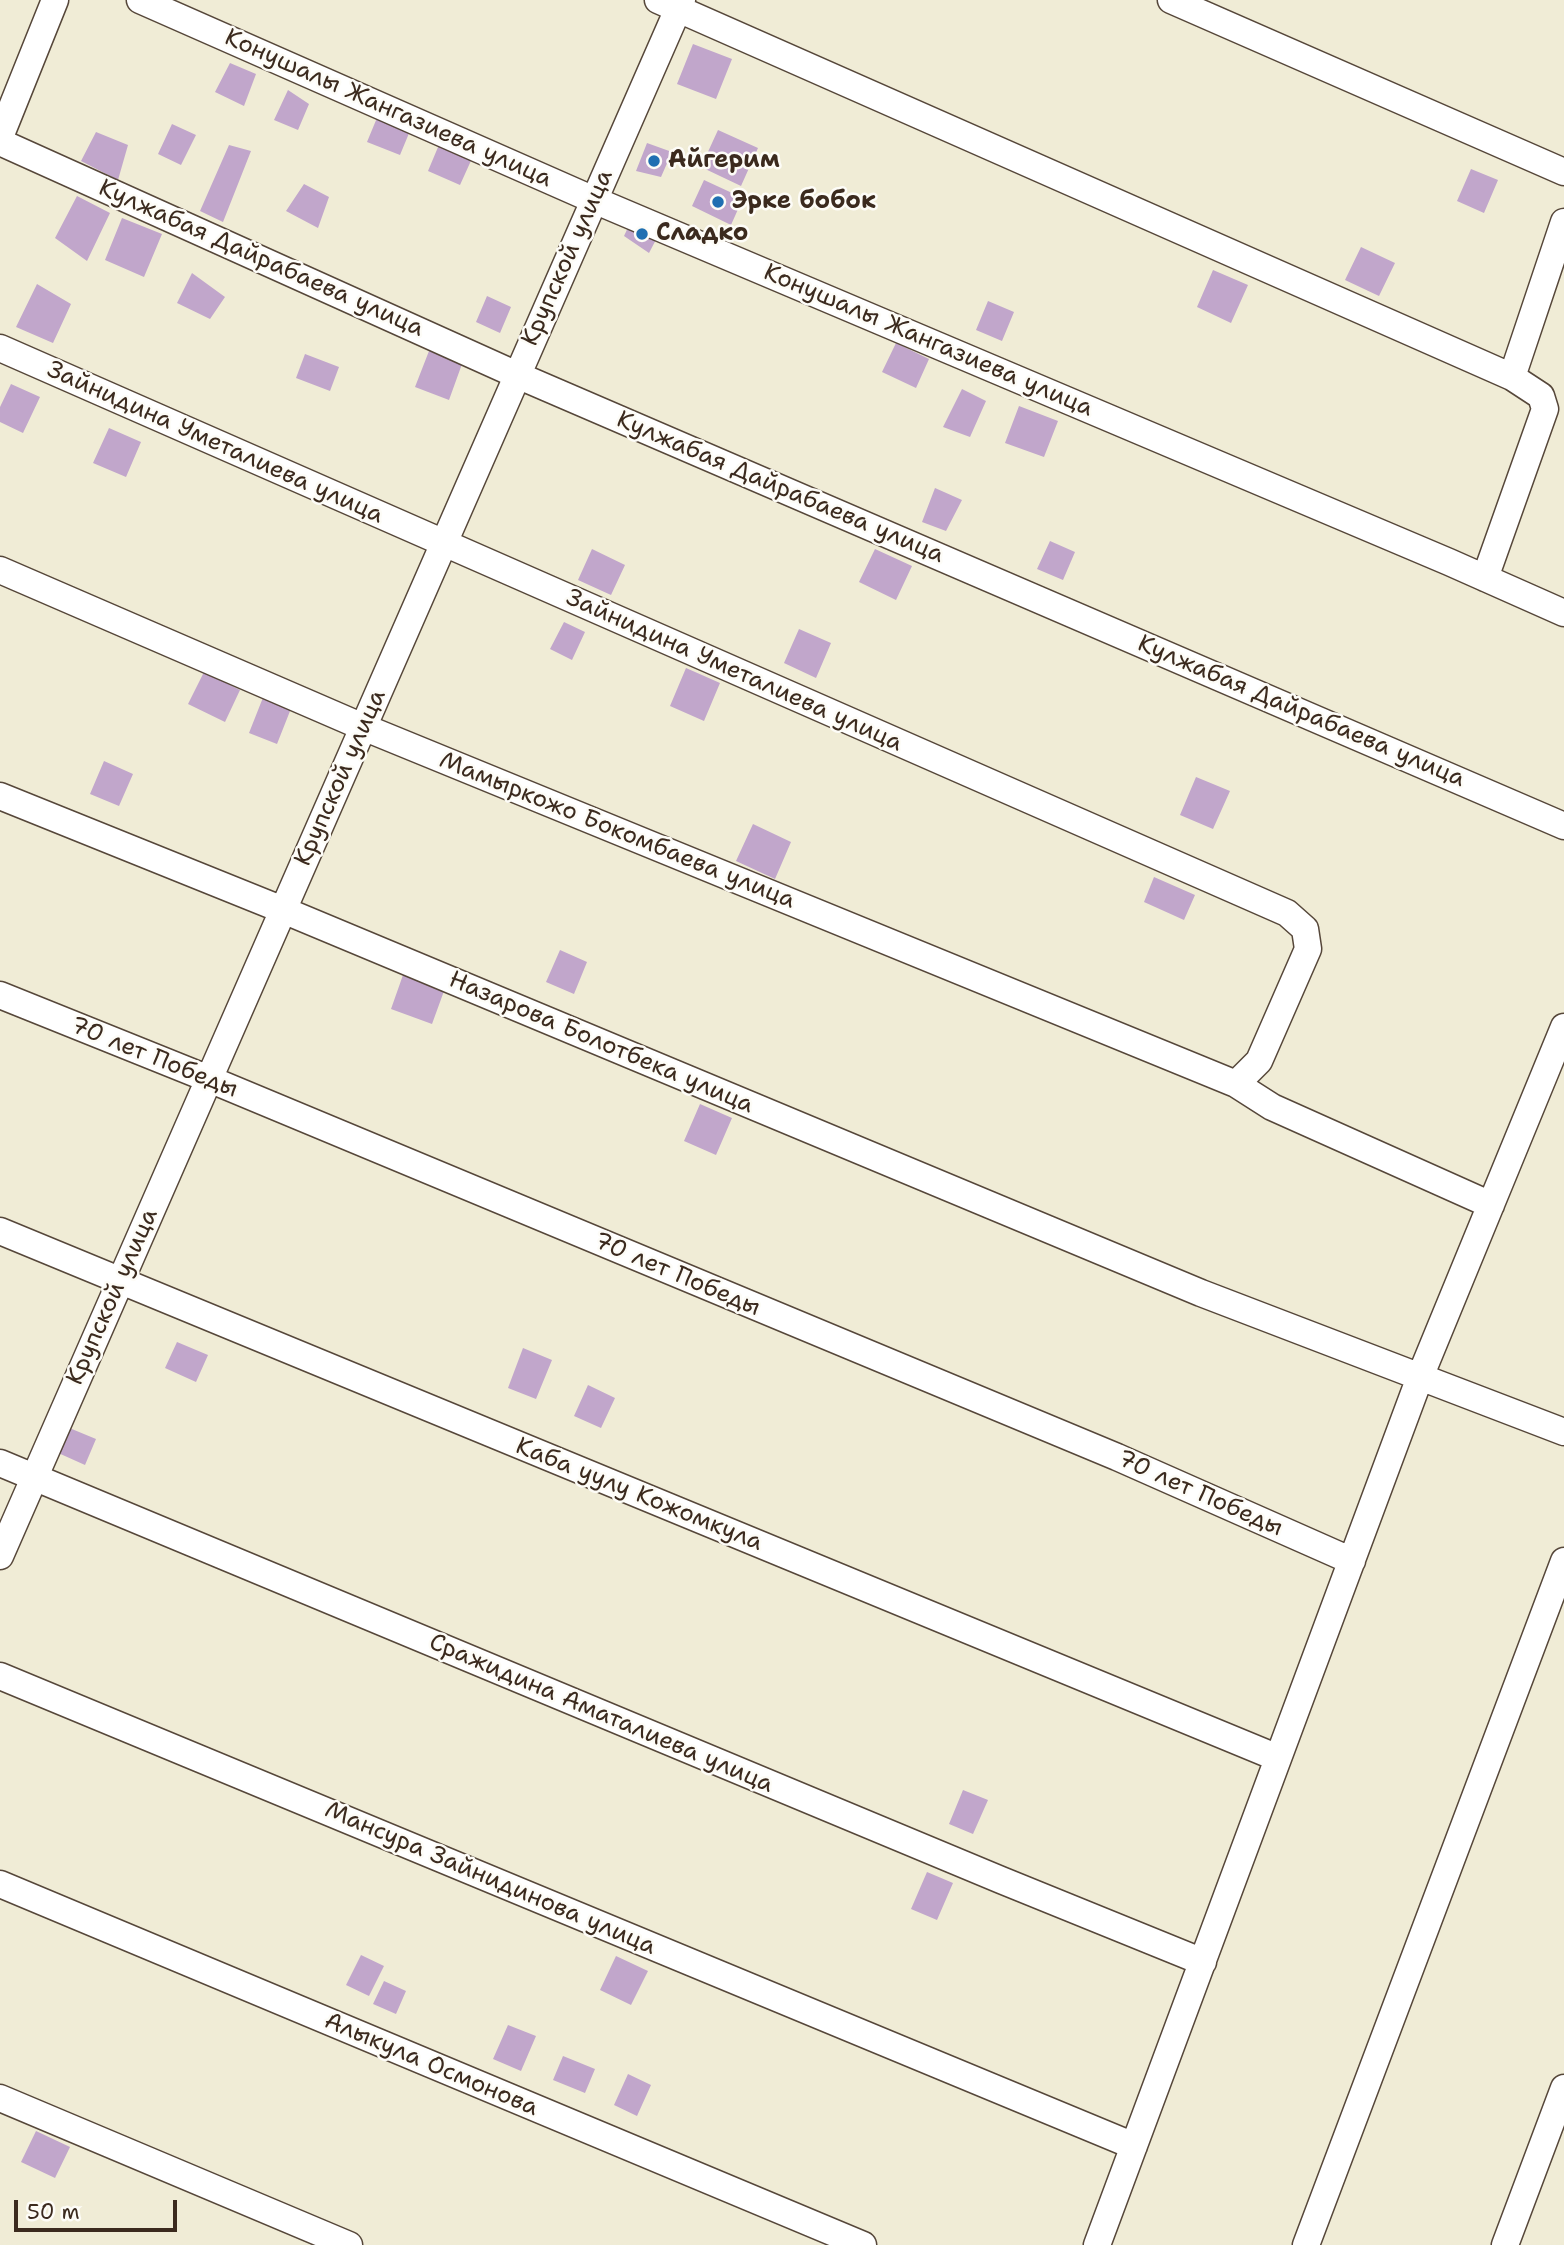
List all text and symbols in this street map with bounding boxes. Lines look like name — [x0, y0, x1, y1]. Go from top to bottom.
street label: Конушалы Жангазиева улица — [220, 24, 556, 194]
place label: Айгерим — [668, 147, 780, 175]
marker: Айгерим — [646, 153, 662, 169]
street label: Крупской улица — [516, 165, 620, 351]
street label: Кулжабая Дайрабаева улица — [94, 174, 428, 344]
place label: Эрке бобок — [732, 188, 876, 216]
marker: Эрке бобок — [710, 194, 726, 210]
place label: Сладко — [656, 220, 748, 248]
marker: Сладко — [634, 226, 650, 242]
street label: Конушалы Жангазиева улица — [759, 258, 1097, 424]
street label: Зайнидина Уметалиева улица — [42, 356, 388, 530]
street label: Кулжабая Дайрабаева улица — [612, 406, 948, 570]
street label: Зайнидина Уметалиева улица — [561, 584, 907, 758]
street label: Кулжабая Дайрабаева улица — [1133, 630, 1469, 794]
street label: Крупской улица — [289, 685, 393, 871]
street label: Мамыркожо Бокомбаева улица — [435, 746, 799, 916]
street label: Назарова Болотбека улица — [444, 966, 758, 1120]
street label: 70 лет Победы — [66, 1011, 242, 1105]
street label: Крупской улица — [61, 1204, 165, 1390]
street label: 70 лет Победы — [590, 1227, 764, 1323]
street label: Каба уулу Кожомкула — [511, 1432, 767, 1558]
street label: 70 лет Победы — [1113, 1445, 1287, 1543]
street label: Сражидина Аматалиева улица — [425, 1628, 777, 1800]
street label: Мансура Зайнидинова улица — [320, 1796, 660, 1962]
street label: Алыкула Осмонова — [320, 2007, 542, 2123]
scale bar — [18, 2186, 180, 2230]
text: 50 m — [27, 2198, 80, 2226]

